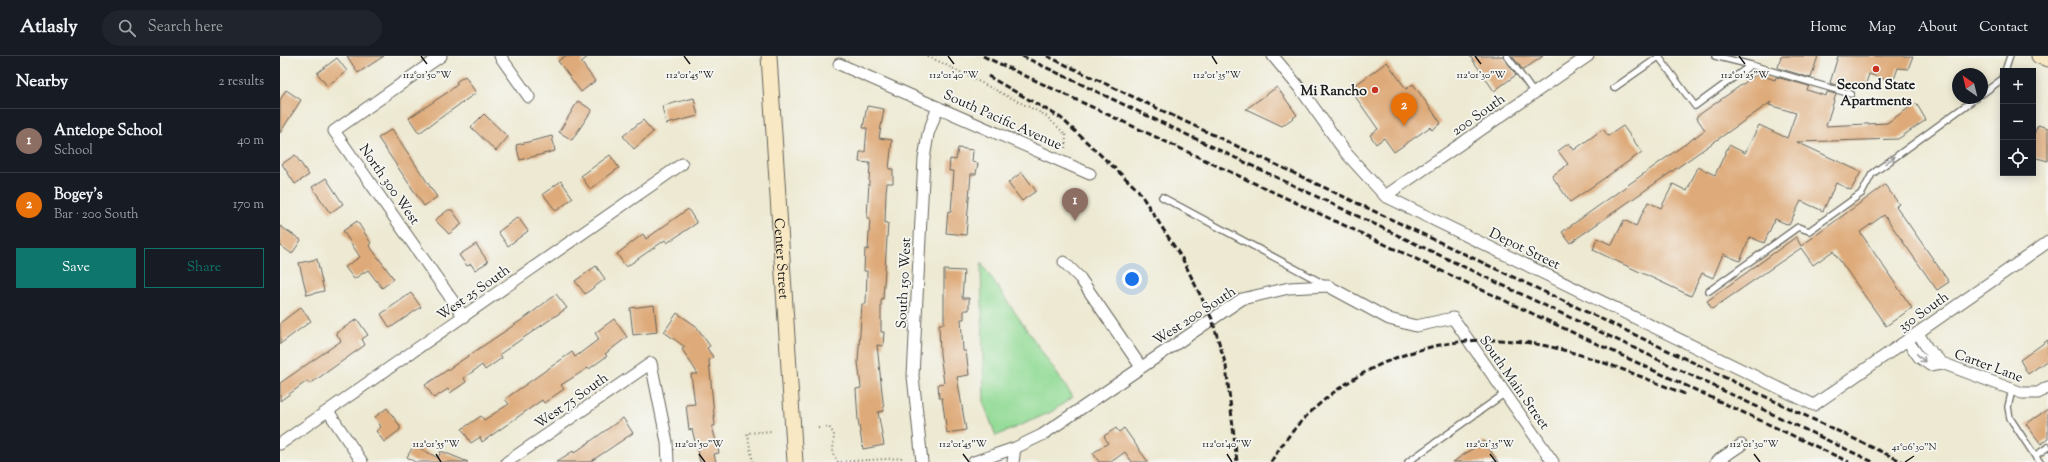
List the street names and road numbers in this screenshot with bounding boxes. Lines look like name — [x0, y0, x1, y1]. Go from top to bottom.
street label: South Pacific Avenue — [940, 86, 1065, 156]
street label: 200 South — [1448, 90, 1510, 141]
street label: North 300 West — [353, 141, 424, 230]
street label: Center Street — [767, 217, 793, 300]
street label: Depot Street — [1485, 224, 1563, 276]
street label: South 150 West — [893, 237, 917, 329]
street label: West 25 South — [433, 261, 515, 326]
street label: West 200 South — [1150, 282, 1241, 351]
street label: 350 South — [1895, 288, 1954, 337]
street label: South Main Street — [1473, 332, 1553, 434]
street label: Carter Lane — [1951, 345, 2025, 389]
street label: West 75 South — [531, 369, 613, 434]

